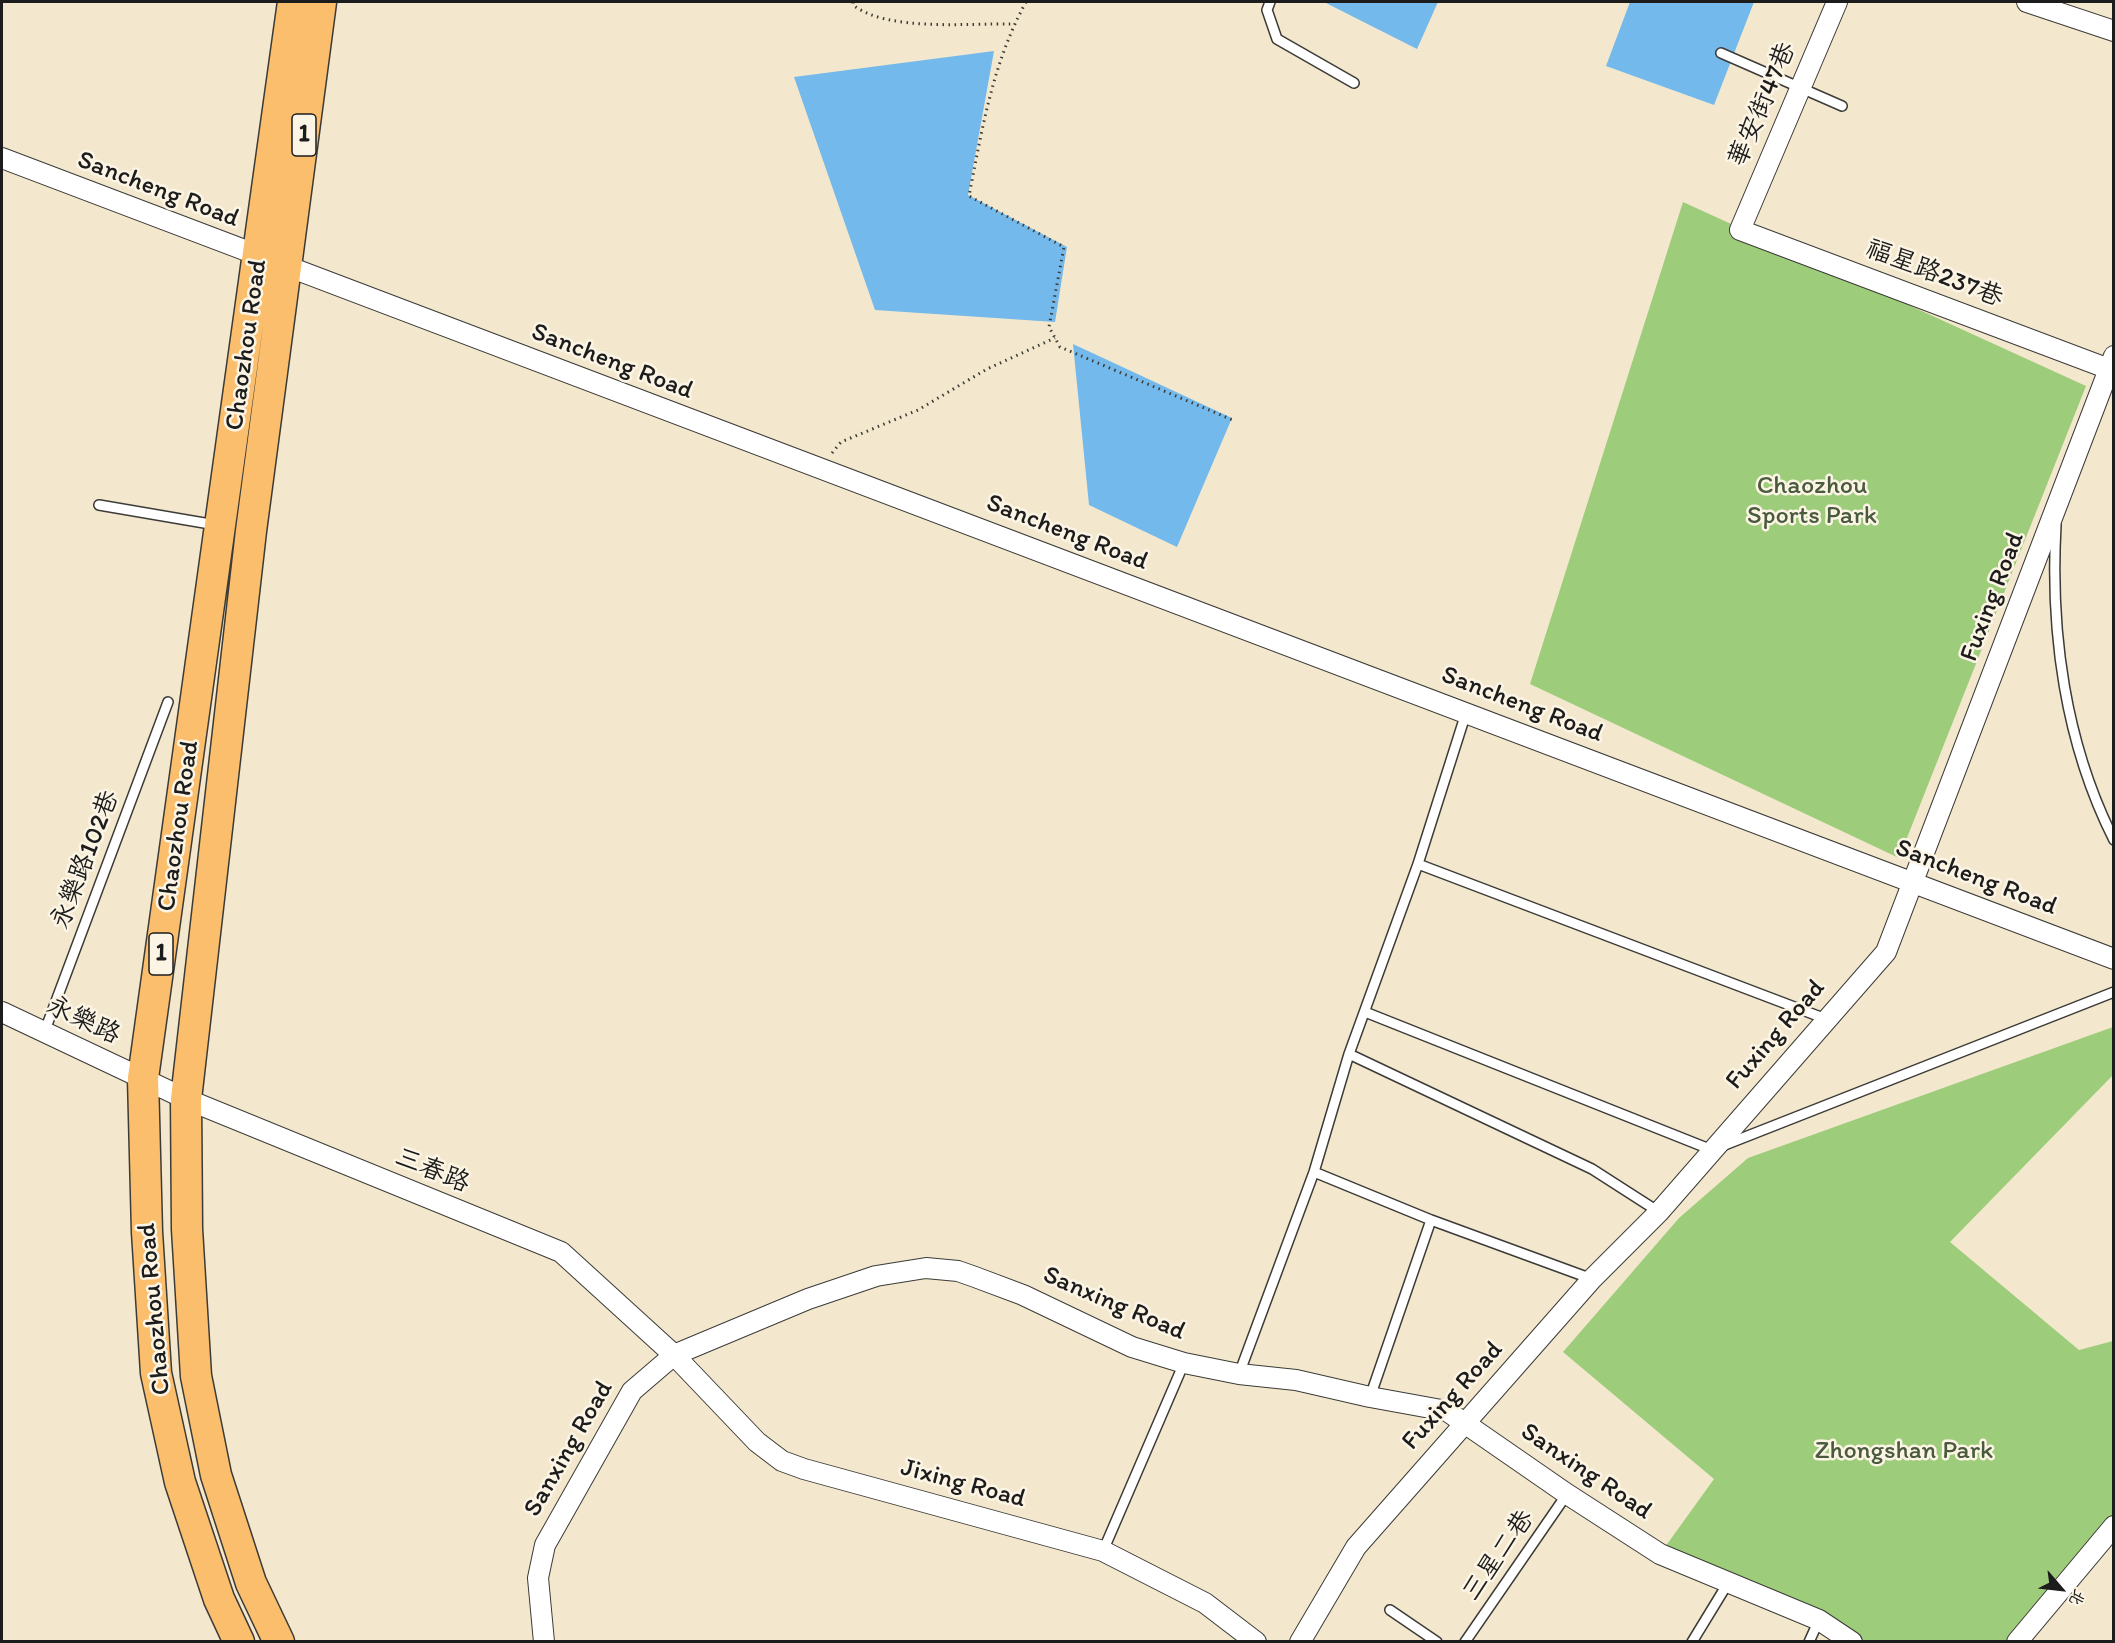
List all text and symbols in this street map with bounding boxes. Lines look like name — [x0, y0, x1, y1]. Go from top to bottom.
street label: 華安街47巷 — [1723, 38, 1803, 172]
road number: 1 — [292, 114, 316, 156]
street label: Sancheng Road — [73, 145, 243, 235]
street label: 福星路237巷 — [1861, 234, 2007, 314]
street label: Chaozhou Road — [220, 257, 274, 433]
street label: Sancheng Road — [527, 317, 697, 407]
park label: Chaozhou Sports Park — [1747, 470, 1877, 532]
street label: Sancheng Road — [982, 488, 1152, 578]
street label: Fuxing Road — [1954, 528, 2032, 666]
street label: Sancheng Road — [1437, 660, 1607, 750]
street label: Chaozhou Road — [152, 738, 206, 914]
street label: 永樂路102巷 — [45, 786, 127, 934]
street label: Sancheng Road — [1891, 833, 2061, 923]
road number: 1 — [149, 933, 173, 975]
street label: Fuxing Road — [1720, 973, 1832, 1097]
street label: 永樂路 — [41, 990, 125, 1052]
street label: 三春路 — [390, 1142, 474, 1200]
street label: Chaozhou Road — [132, 1222, 178, 1396]
street label: Sanxing Road — [1038, 1260, 1190, 1348]
street label: Fuxing Road — [1396, 1335, 1510, 1457]
street label: Sanxing Road — [518, 1376, 620, 1522]
street label: Sanxing Road — [1514, 1417, 1658, 1527]
park label: Zhongshan Park — [1815, 1435, 1993, 1467]
street label: Jixing Road — [897, 1452, 1029, 1516]
street label: 三星二巷 — [1456, 1504, 1542, 1608]
north arrow — [2031, 1559, 2091, 1619]
text: 北 — [2065, 1586, 2089, 1609]

